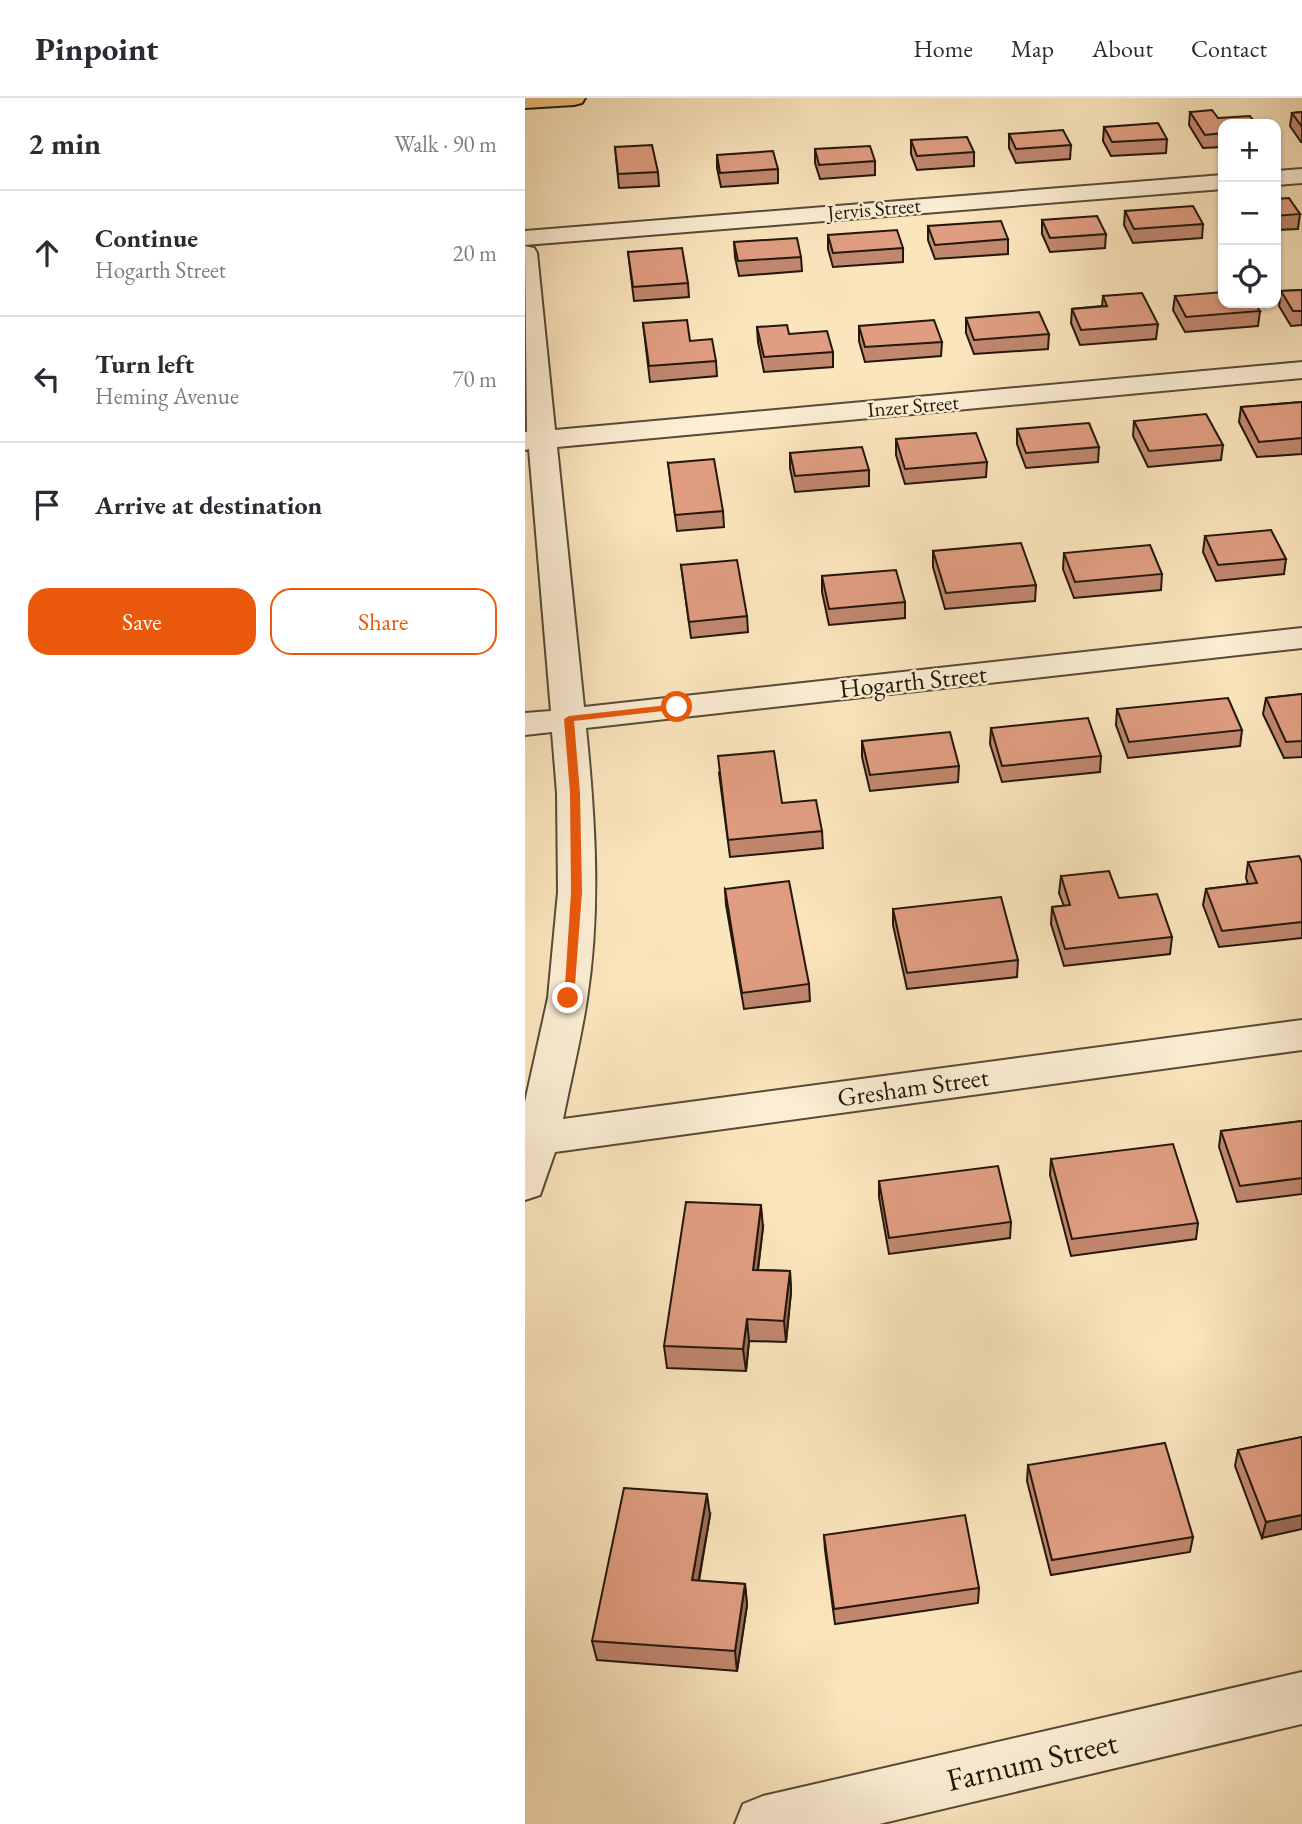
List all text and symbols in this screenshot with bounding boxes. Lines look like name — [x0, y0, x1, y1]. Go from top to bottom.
text: Pinpoint — [35, 27, 158, 70]
text: Home — [913, 33, 973, 64]
text: Map — [1011, 33, 1054, 64]
text: About — [1092, 33, 1153, 64]
text: Contact — [1191, 33, 1267, 64]
map controls — [1218, 119, 1281, 308]
button: + — [1218, 119, 1281, 182]
text: 2 min — [28, 124, 101, 163]
text: Walk · 90 m — [394, 129, 497, 159]
button: − — [1218, 182, 1281, 245]
street label: Jervis Street — [824, 191, 922, 226]
text: Continue — [95, 221, 198, 255]
icon: ahead — [28, 234, 66, 272]
text: 20 m — [452, 238, 497, 268]
button: locate — [1218, 245, 1281, 308]
text: Hogarth Street — [95, 255, 226, 285]
text: Turn left — [95, 347, 194, 381]
icon: left — [28, 360, 66, 398]
text: 70 m — [452, 364, 497, 394]
text: Heming Avenue — [95, 381, 239, 411]
street label: Inzer Street — [866, 388, 960, 423]
icon: arrive — [28, 486, 66, 524]
text: Arrive at destination — [95, 488, 322, 522]
button: Save — [28, 588, 256, 655]
button: Share — [270, 588, 497, 655]
street label: Hogarth Street — [838, 656, 988, 706]
route start — [661, 691, 692, 722]
route end — [552, 982, 583, 1013]
street label: Gresham Street — [835, 1060, 991, 1114]
street label: Farnum Street — [942, 1721, 1122, 1801]

